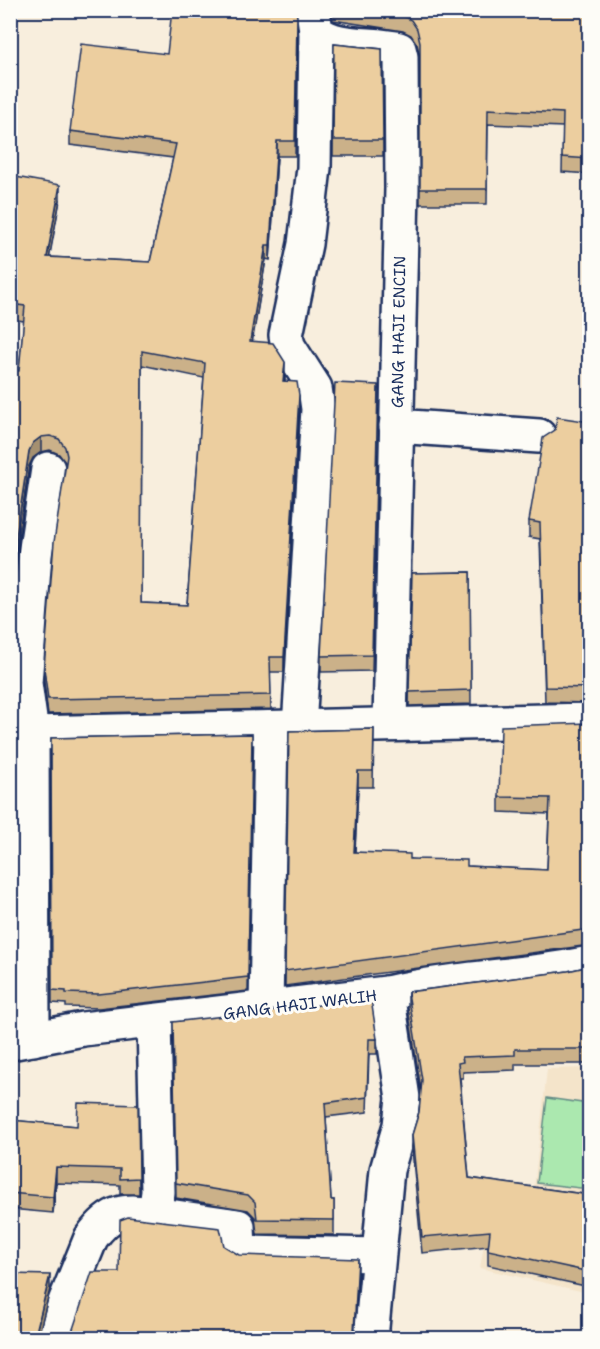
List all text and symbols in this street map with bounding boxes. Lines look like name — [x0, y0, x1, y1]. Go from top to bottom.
street label: GANG HAJI ENCIN — [387, 256, 410, 408]
street label: GANG HAJI WALIH — [222, 985, 378, 1024]

